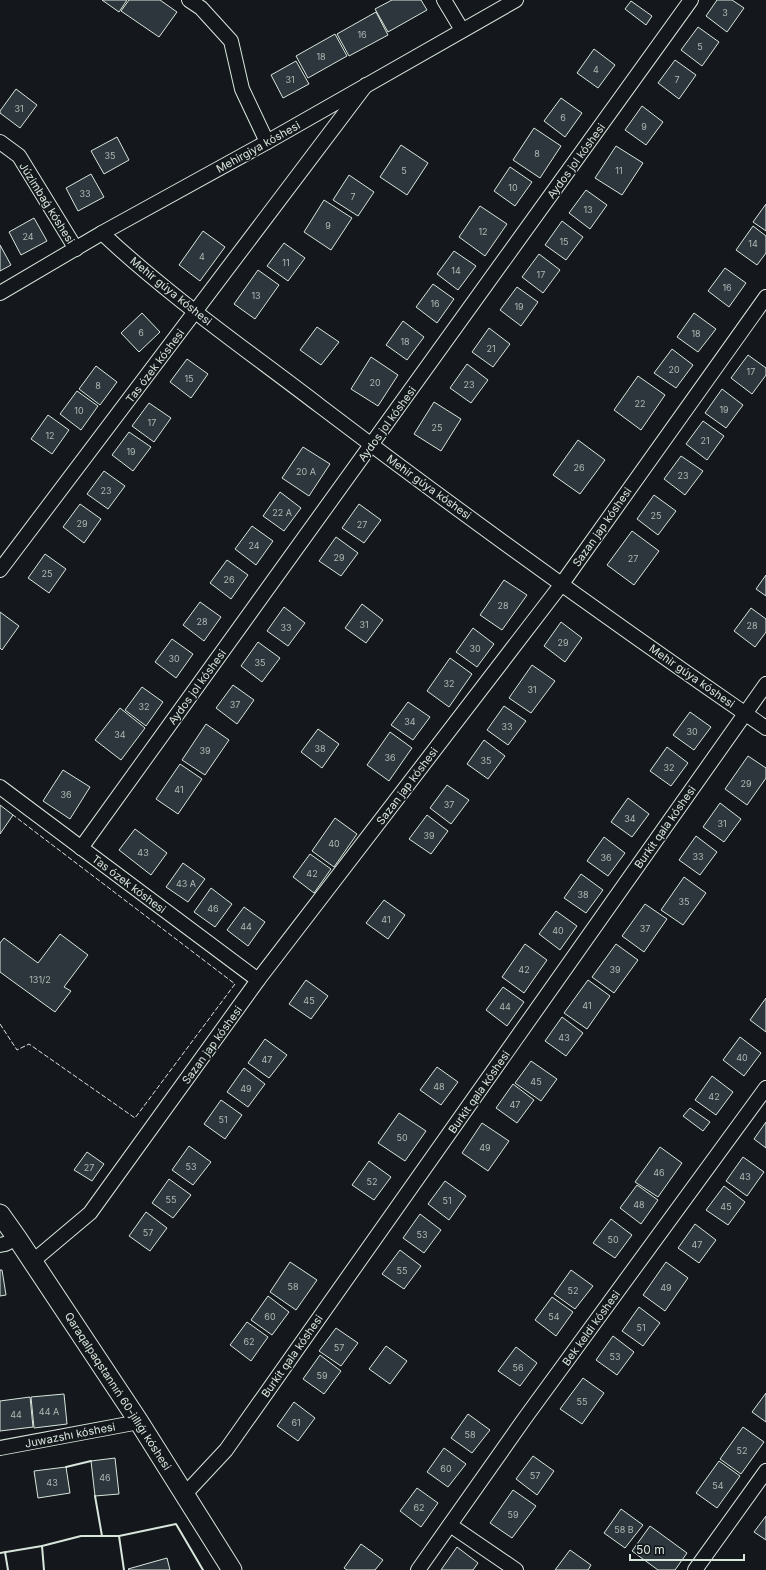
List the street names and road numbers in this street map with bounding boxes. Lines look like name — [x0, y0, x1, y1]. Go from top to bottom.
street label: Mehirgiya kóshesi — [214, 118, 302, 176]
street label: Aydos jol kóshesi — [544, 121, 608, 201]
street label: Júzimbaǵ kóshesi — [16, 160, 78, 246]
street label: Mehir gúyа kóshesi — [127, 254, 215, 328]
street label: Tas ózek kóshesi — [123, 326, 187, 406]
street label: Aydos jol kóshesi — [355, 384, 419, 464]
street label: Mehir gúyа kóshesi — [384, 452, 474, 522]
street label: Sazan jap kóshesi — [570, 485, 634, 569]
street label: Mehir gúyа kóshesi — [647, 641, 737, 711]
street label: Aydos jol kóshesi — [165, 647, 229, 727]
street label: Sazan jap kóshesi — [373, 745, 441, 827]
street label: Burkit qala kóshesi — [631, 783, 699, 871]
street label: Tas ózek kóshesi — [89, 852, 169, 916]
street label: Sazan jap kóshesi — [179, 1003, 245, 1087]
street label: Burkit qala kóshesi — [445, 1048, 513, 1136]
street label: Bek keldi kóshesi — [559, 1288, 623, 1368]
street label: Qaraqalpaqstannıń 60-jıllıǵı kóshesi — [62, 1309, 174, 1473]
street label: Burkit qala kóshesi — [258, 1312, 326, 1400]
street label: Juwazshı kóshesi — [24, 1419, 116, 1451]

